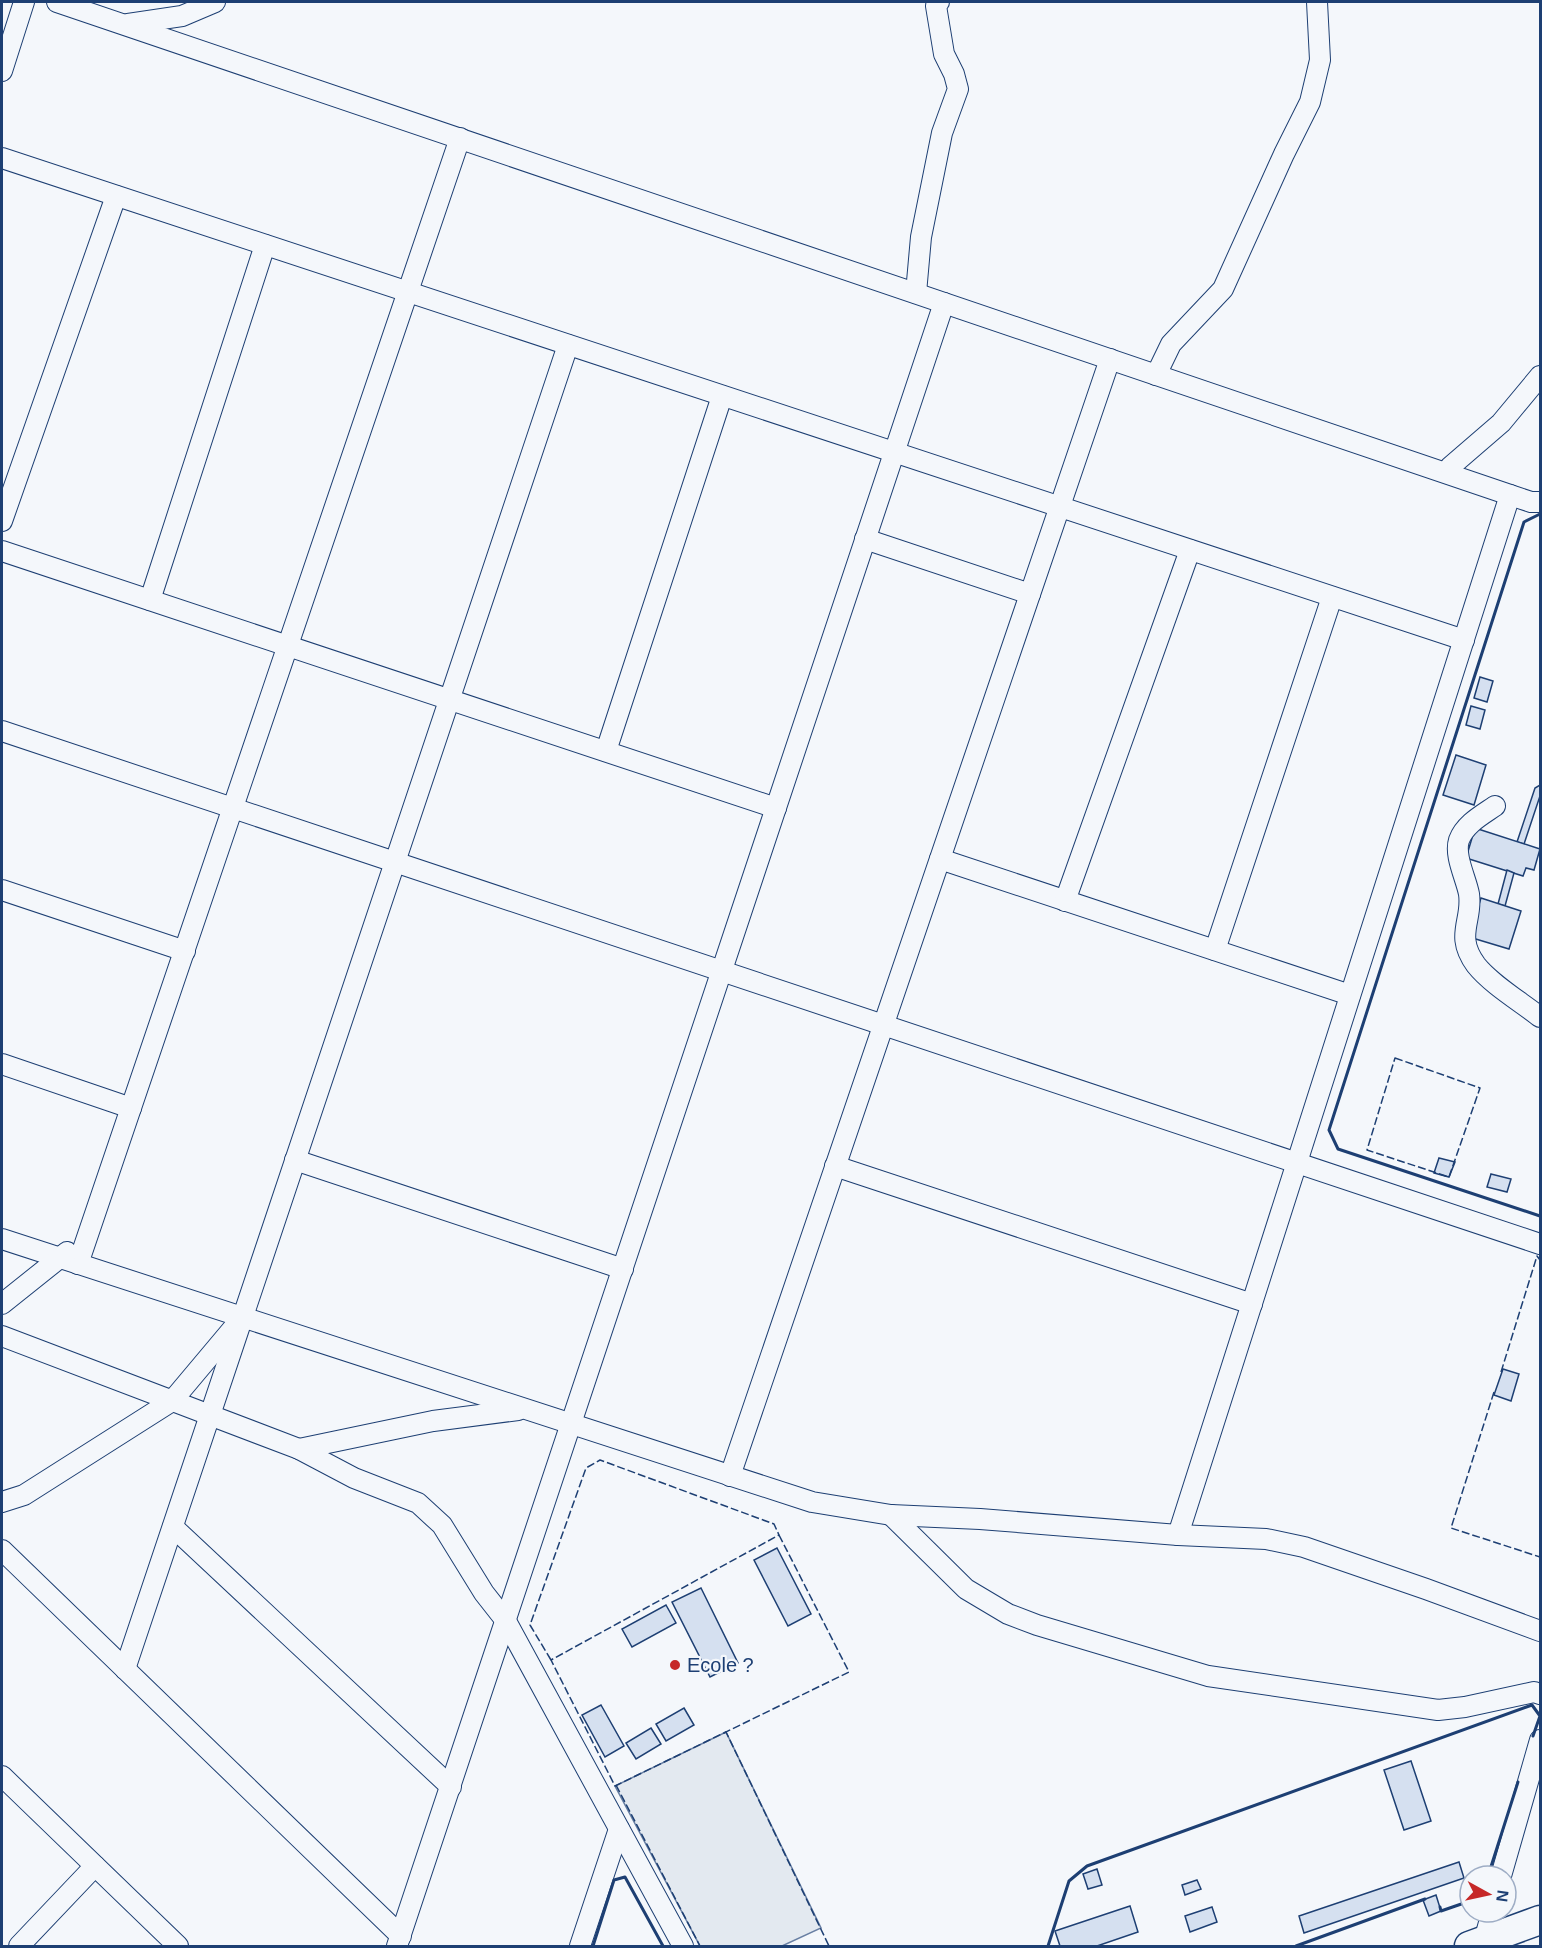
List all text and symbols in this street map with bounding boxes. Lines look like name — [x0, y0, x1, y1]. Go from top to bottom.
place label: Ecole ? — [687, 1654, 754, 1676]
marker: Ecole ? — [668, 1658, 682, 1672]
north arrow — [1458, 1864, 1518, 1924]
text: N — [1493, 1889, 1512, 1903]

